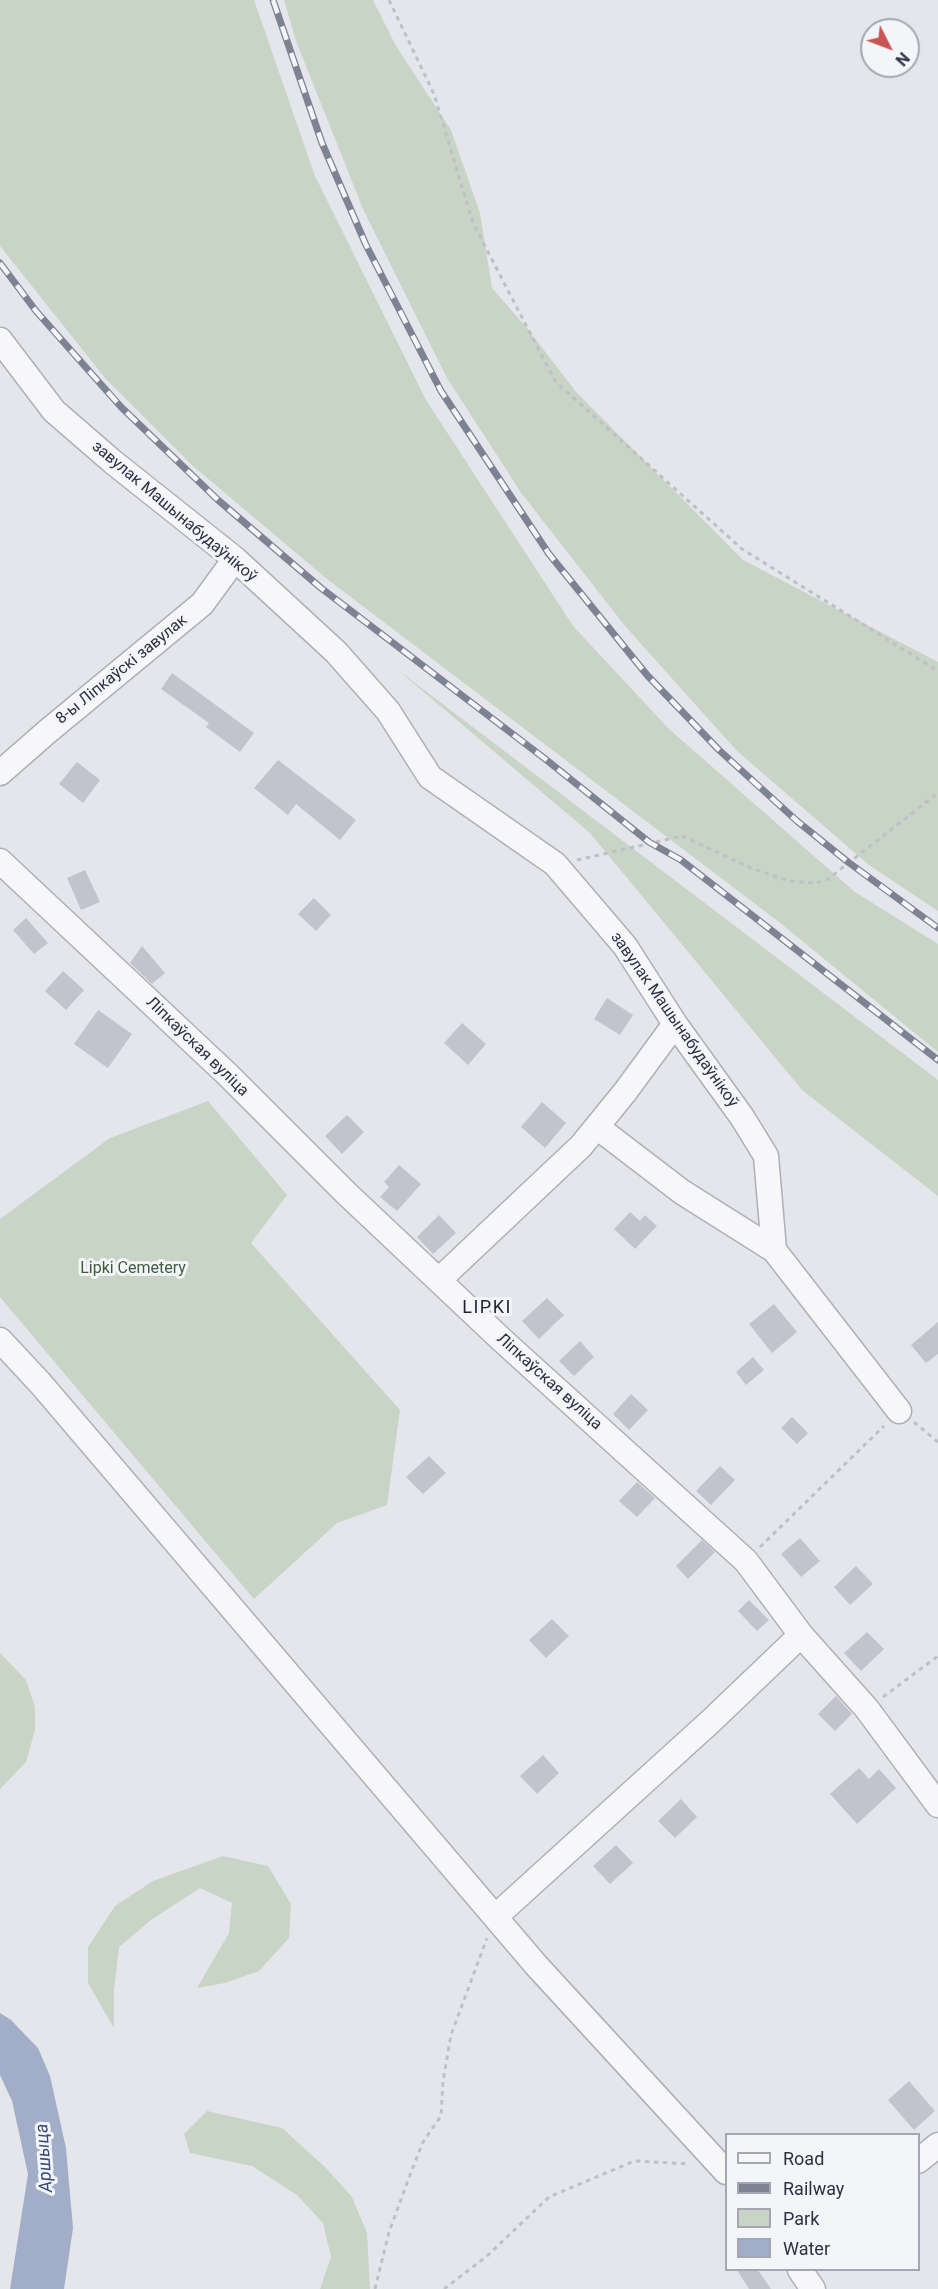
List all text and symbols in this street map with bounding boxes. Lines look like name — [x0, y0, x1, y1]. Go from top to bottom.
north arrow — [860, 18, 920, 78]
text: N — [891, 48, 913, 70]
street label: завулак Машынабудаўнікоў — [88, 437, 260, 587]
street label: 8-ы Ліпкаўскі завулак — [52, 611, 192, 729]
street label: завулак Машынабудаўнікоў — [606, 929, 742, 1111]
street label: Ліпкаўская вуліца — [142, 993, 252, 1101]
park label: Lipki Cemetery — [80, 1259, 186, 1279]
district label: LIPKI — [462, 1297, 512, 1319]
street label: Ліпкаўская вуліца — [492, 1330, 606, 1434]
water label: Аршыца — [32, 2123, 58, 2193]
legend — [725, 2133, 920, 2271]
text: Road — [783, 2148, 824, 2169]
text: Railway — [783, 2178, 844, 2199]
text: Park — [783, 2208, 819, 2229]
text: Water — [783, 2238, 830, 2259]

